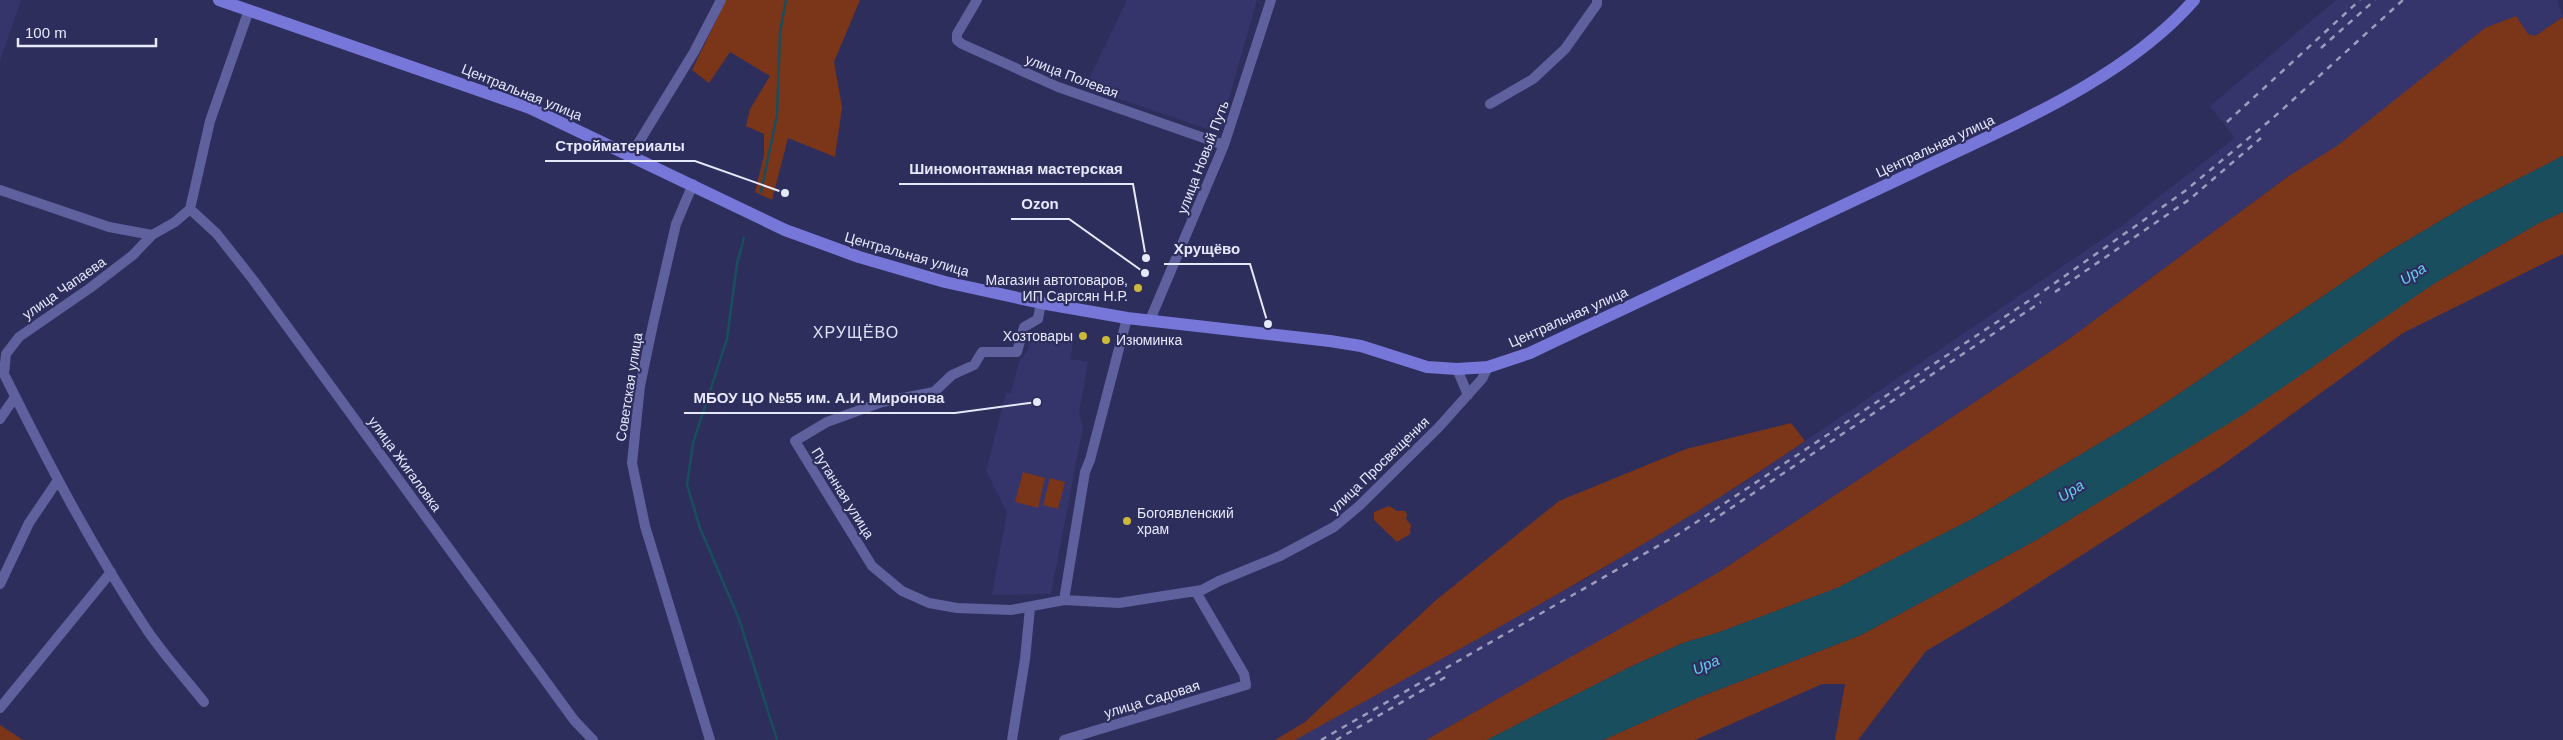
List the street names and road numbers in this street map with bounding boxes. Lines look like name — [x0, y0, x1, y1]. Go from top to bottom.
street label: улица Полевая — [1023, 51, 1121, 101]
street label: Центральная улица — [459, 60, 585, 124]
street label: улица Новый Путь — [1174, 98, 1232, 216]
street label: Центральная улица — [1873, 111, 1997, 180]
street label: Центральная улица — [843, 229, 971, 279]
street label: улица Чапаева — [19, 253, 109, 323]
street label: Центральная улица — [1506, 283, 1630, 351]
street label: Советская улица — [612, 331, 646, 443]
street label: улица Жигаловка — [365, 413, 445, 515]
street label: улица Просвещения — [1326, 413, 1432, 517]
street label: Путанная улица — [809, 445, 878, 542]
street label: улица Садовая — [1102, 677, 1202, 721]

